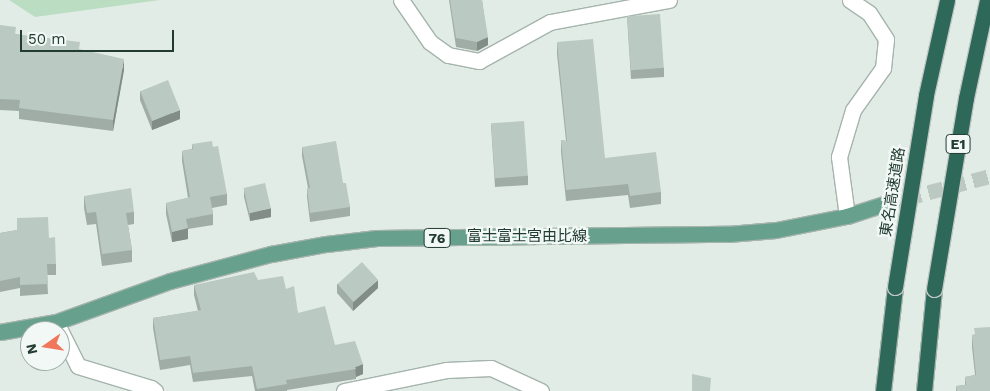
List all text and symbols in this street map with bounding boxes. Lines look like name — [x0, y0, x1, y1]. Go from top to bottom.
scale bar — [22, 20, 176, 52]
text: 50 m — [28, 30, 65, 48]
road number: E1 — [946, 132, 970, 156]
street label: 東名高速道路 — [877, 146, 909, 238]
road number: 76 — [423, 227, 451, 250]
street label: 富士富士宮由比線 — [467, 228, 587, 246]
north arrow — [20, 321, 70, 371]
text: N — [22, 342, 40, 356]

